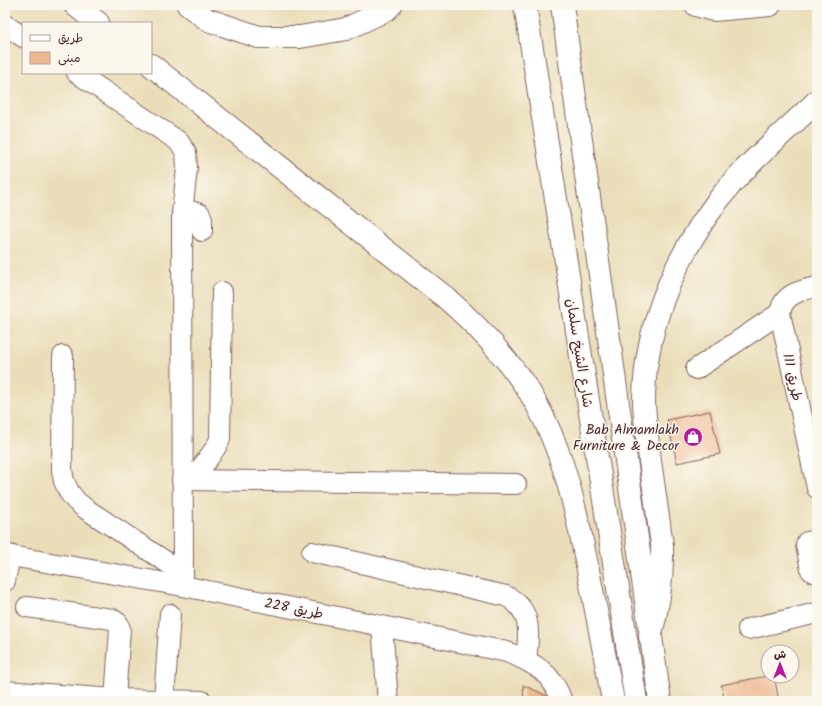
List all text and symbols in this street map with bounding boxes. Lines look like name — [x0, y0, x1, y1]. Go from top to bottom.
legend — [22, 22, 152, 74]
text: طريق — [58, 29, 83, 48]
text: مبنى — [58, 49, 81, 68]
street label: شارع الشيخ سلمان — [560, 297, 598, 409]
street label: طريق 111 — [776, 351, 808, 403]
place label: Bab Almamlakh Furniture & Decor — [573, 419, 680, 457]
shop icon: Bab Almamlakh Furniture & Decor — [682, 426, 704, 448]
street label: طريق 228 — [262, 592, 325, 625]
north arrow — [760, 644, 800, 684]
text: ش — [774, 646, 786, 664]

